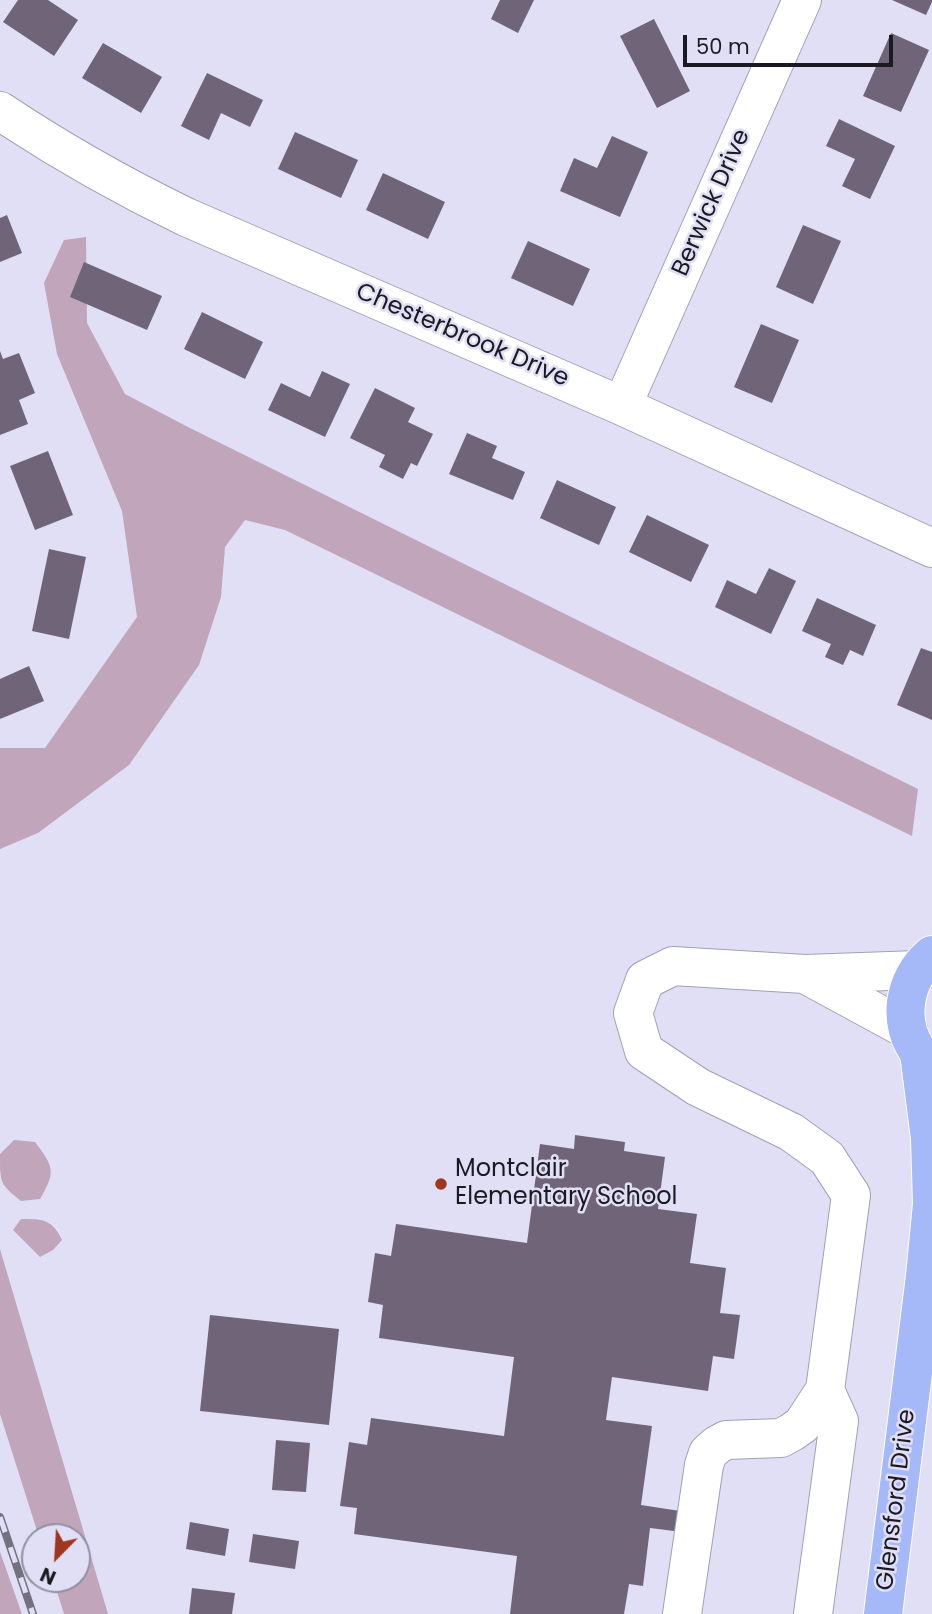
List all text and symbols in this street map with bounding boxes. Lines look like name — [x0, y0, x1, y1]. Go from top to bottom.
scale bar — [687, 21, 897, 65]
text: 50 m — [696, 32, 750, 61]
street label: Berwick Drive — [667, 125, 757, 281]
street label: Chesterbrook Drive — [351, 278, 573, 394]
place label: Montclair Elementary School — [455, 1156, 678, 1212]
marker: Montclair Elementary School — [433, 1176, 449, 1192]
street label: Glensford Drive — [872, 1408, 922, 1592]
north arrow — [21, 1523, 91, 1593]
text: N — [36, 1561, 60, 1591]

